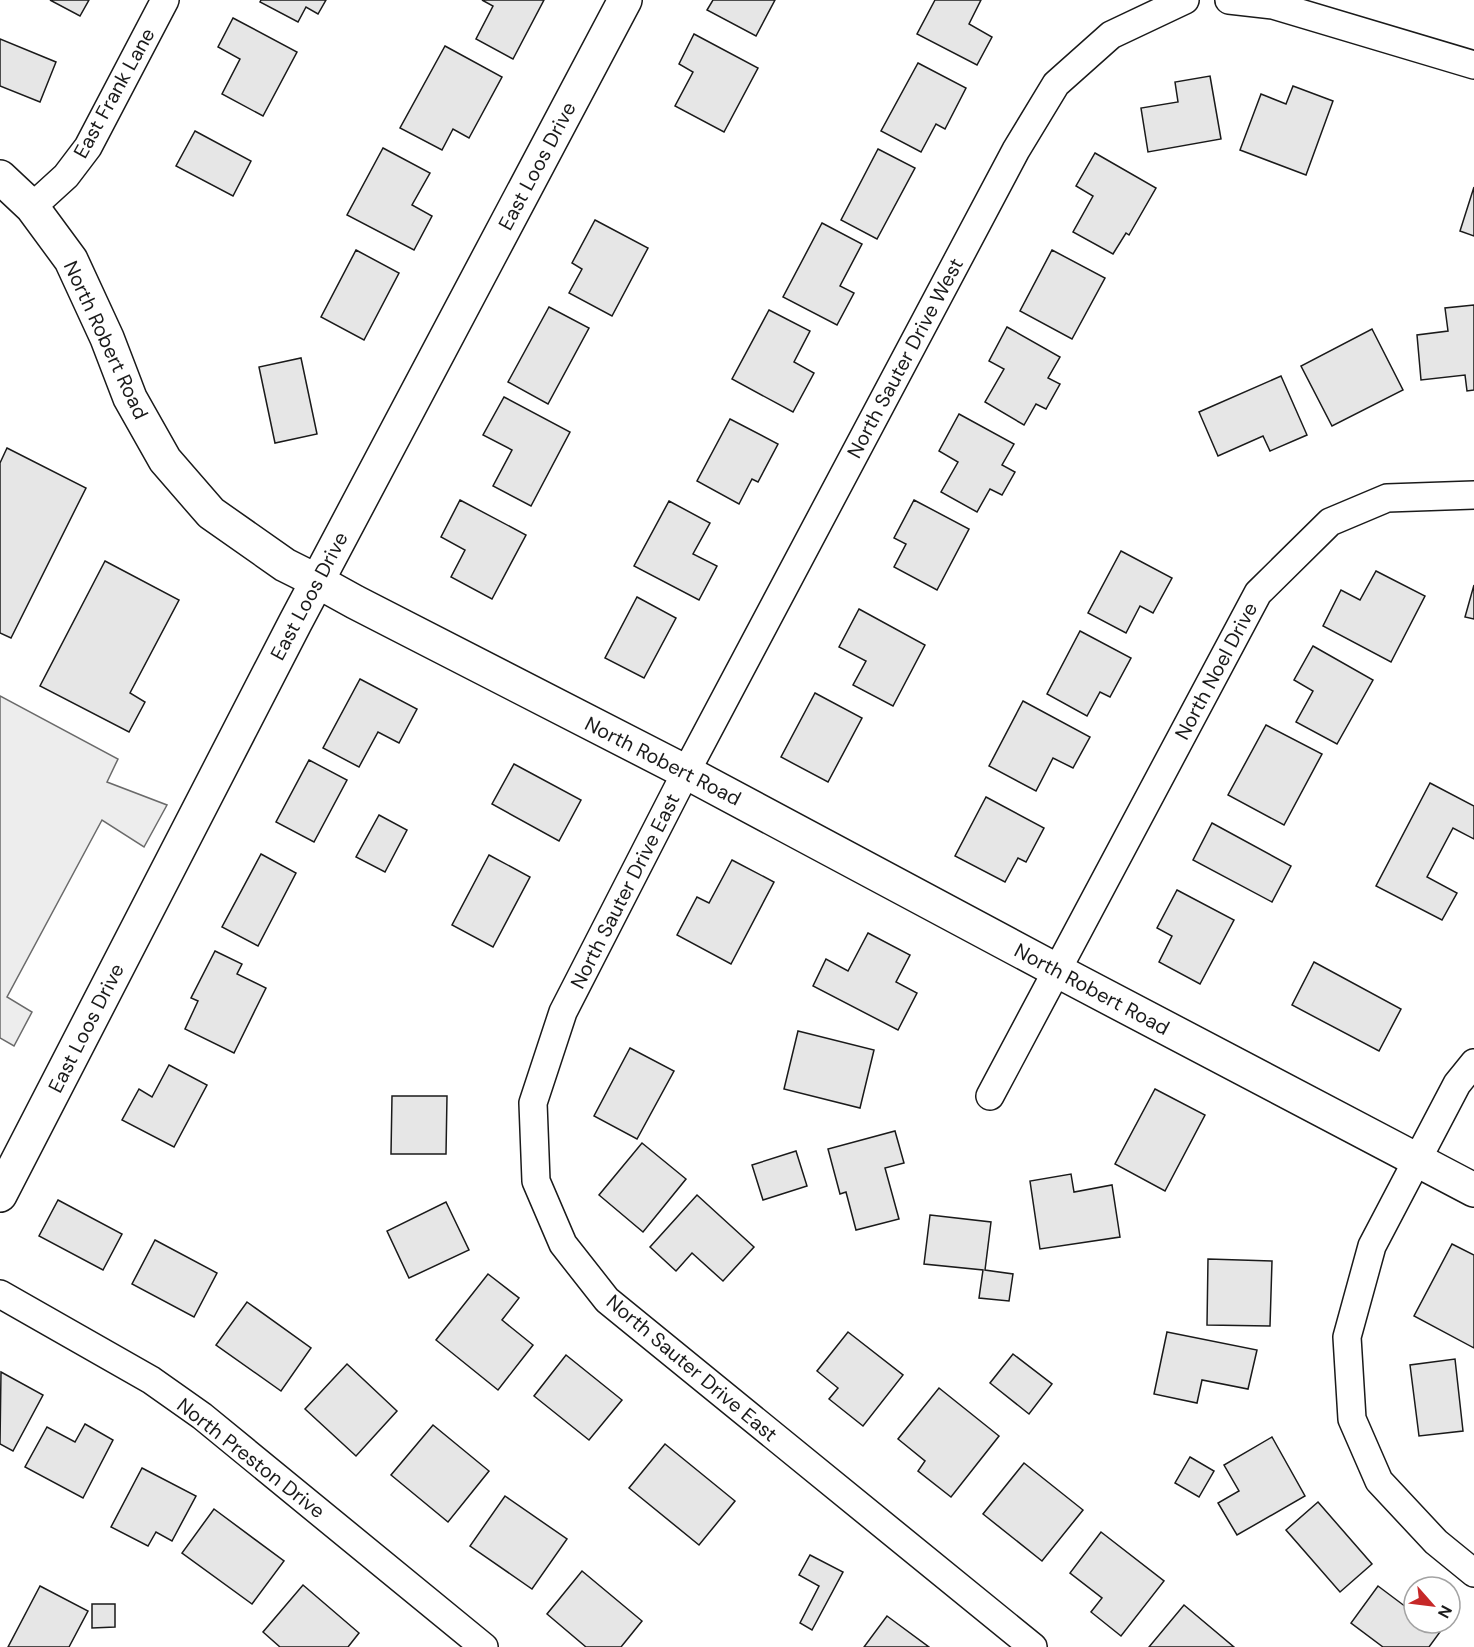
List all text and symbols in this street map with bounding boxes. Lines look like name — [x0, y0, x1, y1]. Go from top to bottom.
street label: East Frank Lane — [67, 23, 161, 163]
street label: East Loos Drive — [492, 97, 582, 235]
street label: North Sauter Drive West — [841, 253, 969, 463]
street label: North Robert Road — [58, 257, 154, 423]
street label: East Loos Drive — [264, 527, 354, 665]
street label: North Noel Drive — [1169, 598, 1263, 744]
street label: North Robert Road — [581, 710, 745, 812]
street label: North Sauter Drive East — [564, 789, 686, 993]
street label: North Robert Road — [1010, 937, 1174, 1041]
street label: East Loos Drive — [42, 959, 130, 1097]
street label: North Sauter Drive East — [601, 1289, 783, 1447]
street label: North Preston Drive — [172, 1392, 330, 1524]
north arrow — [1402, 1575, 1462, 1635]
text: N — [1433, 1602, 1457, 1622]

